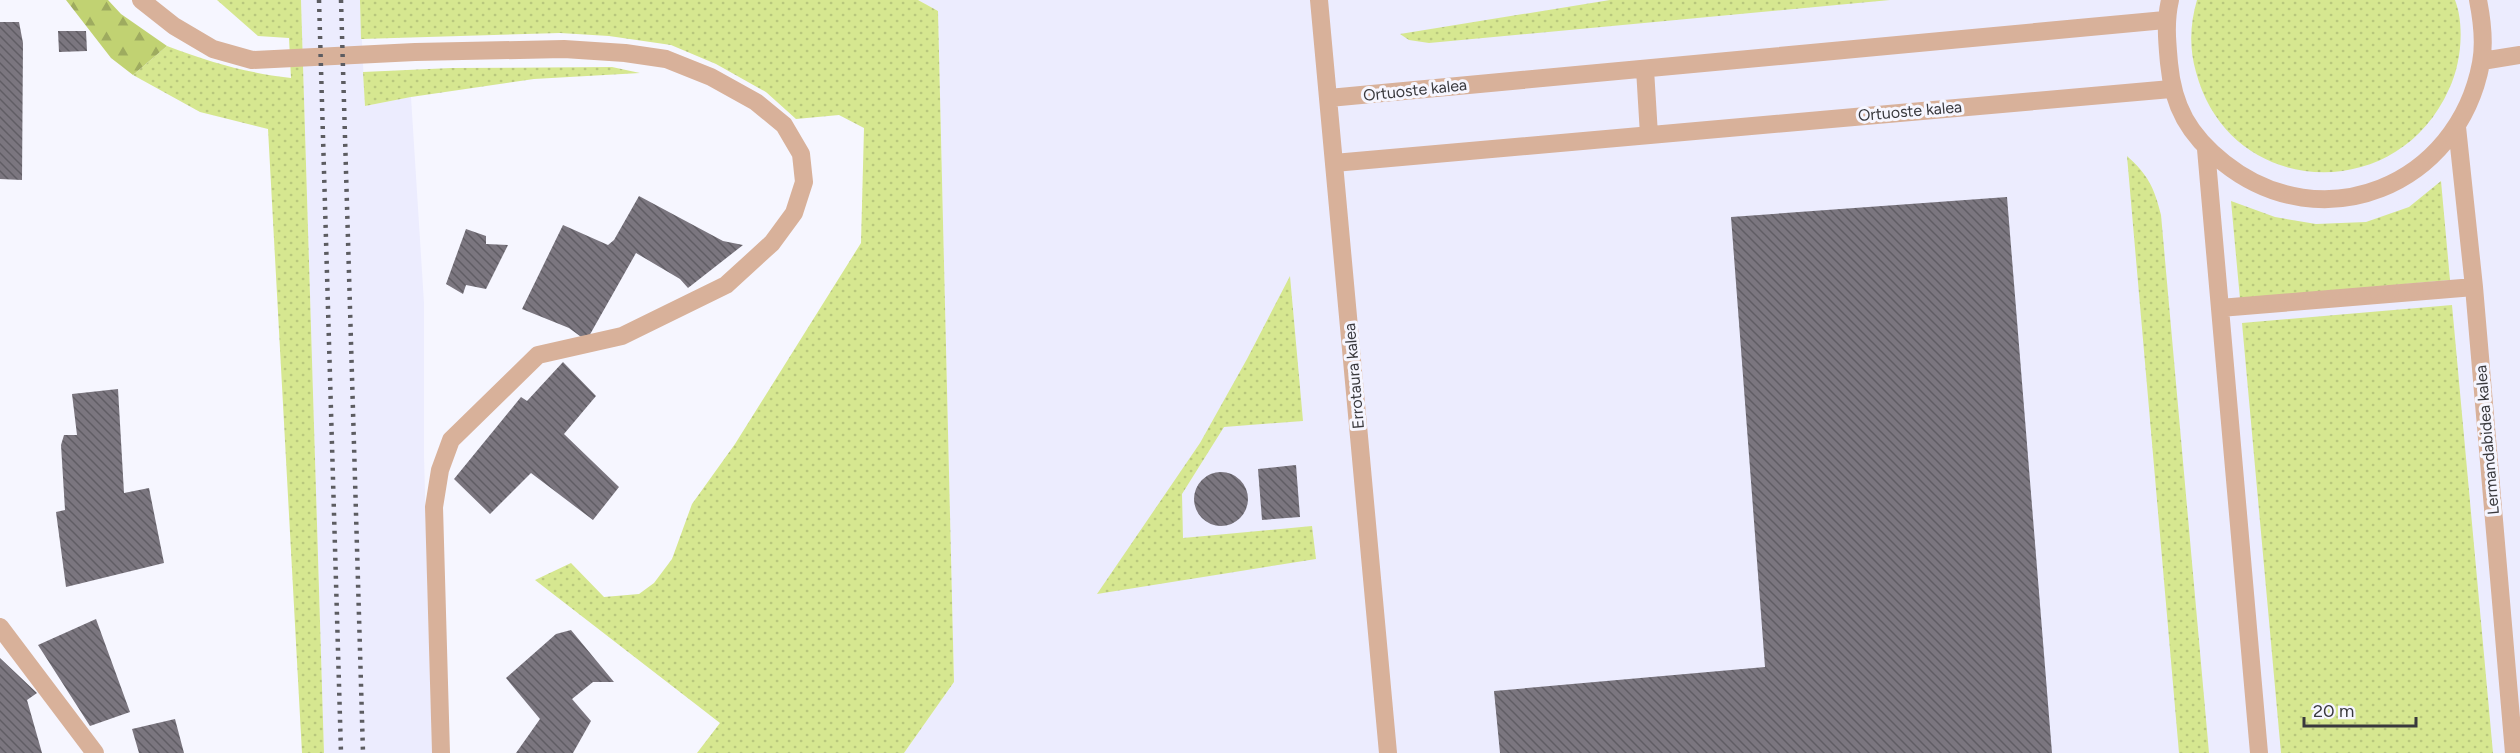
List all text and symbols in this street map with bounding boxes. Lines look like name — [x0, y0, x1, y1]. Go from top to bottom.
street label: Ortuoste kalea — [1362, 75, 1468, 105]
street label: Ortuoste kalea — [1857, 97, 1963, 125]
street label: Errotaura kalea — [1340, 322, 1368, 430]
street label: Lermandabidea kalea — [2471, 364, 2503, 516]
scale bar — [2304, 690, 2416, 728]
text: 20 m — [2313, 700, 2354, 722]

